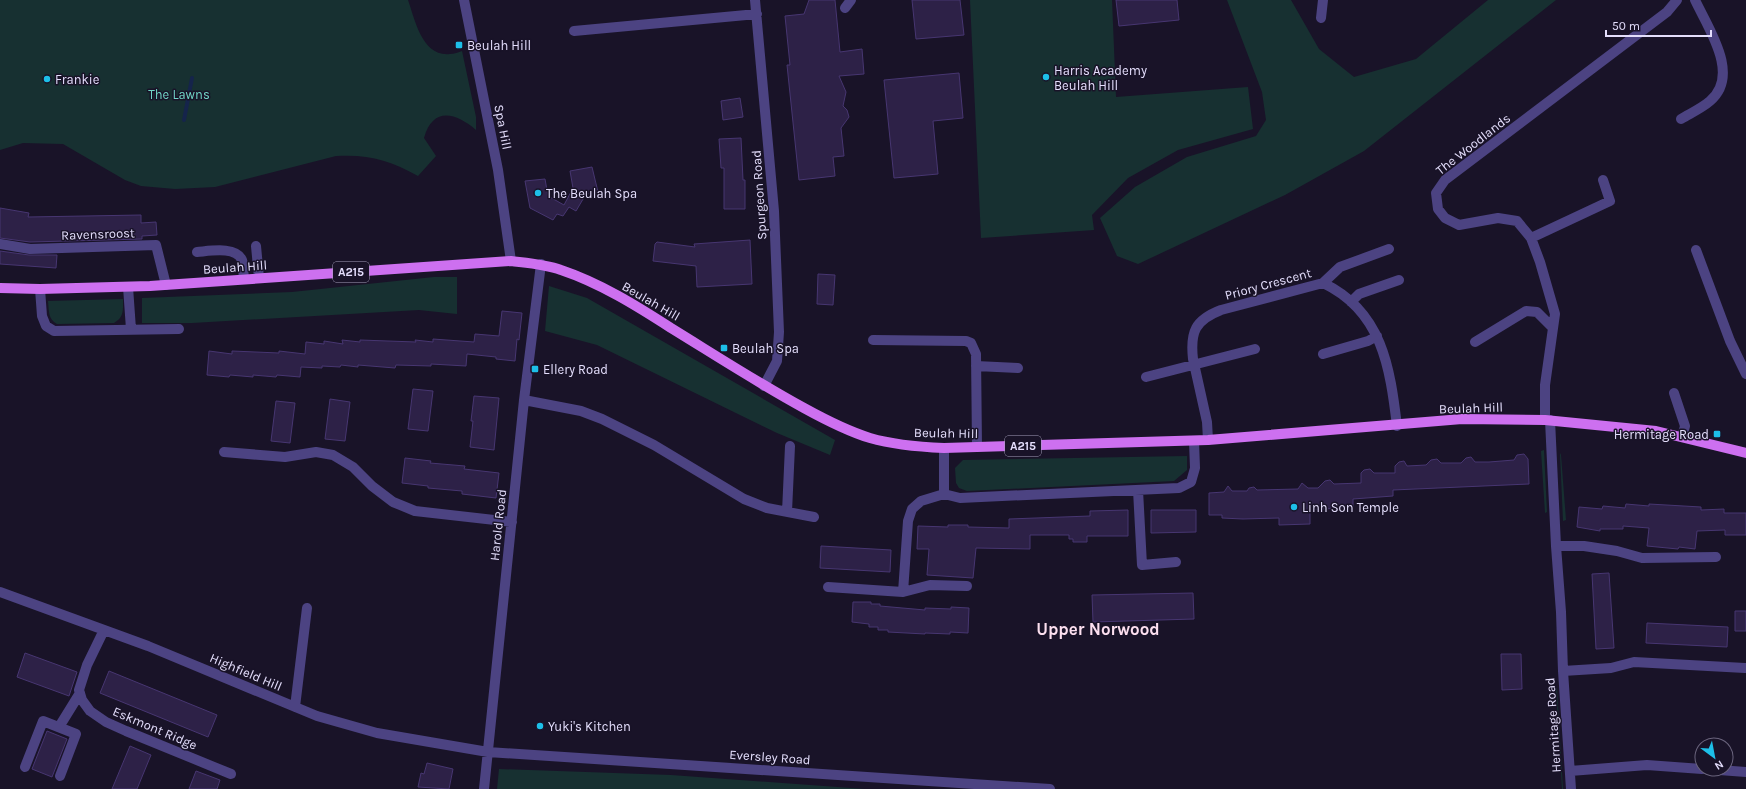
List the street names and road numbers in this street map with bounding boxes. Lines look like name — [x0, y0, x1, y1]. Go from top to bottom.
street label: Spa Hill — [491, 103, 515, 151]
street label: The Woodlands — [1433, 110, 1513, 178]
street label: Spurgeon Road — [748, 150, 770, 240]
street label: Ravensroost — [61, 225, 135, 243]
street label: Beulah Hill — [202, 257, 268, 277]
road number: A215 — [333, 262, 369, 282]
street label: Priory Crescent — [1223, 265, 1313, 303]
street label: Beulah Hill — [619, 278, 683, 324]
street label: Beulah Hill — [1439, 399, 1503, 417]
street label: Beulah Hill — [914, 425, 978, 441]
road number: A215 — [1005, 436, 1041, 456]
street label: Harold Road — [487, 488, 509, 562]
street label: Highfield Hill — [208, 650, 284, 694]
street label: Hermitage Road — [1542, 677, 1564, 773]
street label: Eskmont Ridge — [111, 703, 200, 753]
street label: Eversley Road — [729, 747, 811, 767]

